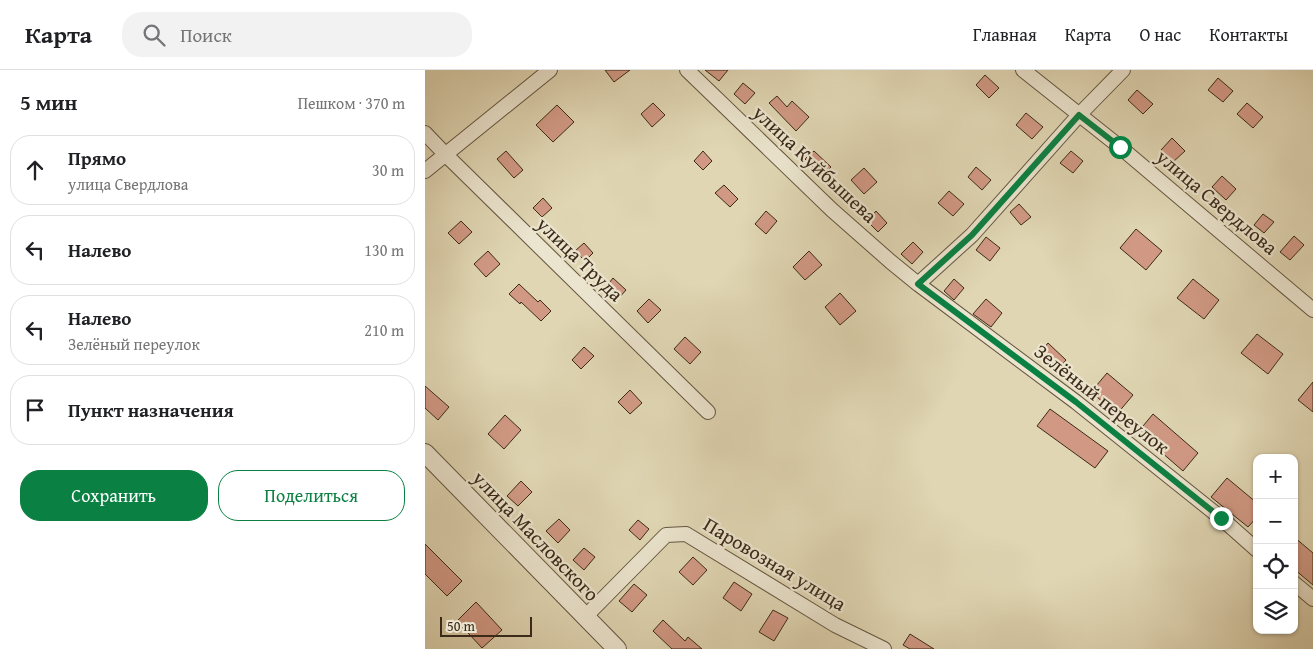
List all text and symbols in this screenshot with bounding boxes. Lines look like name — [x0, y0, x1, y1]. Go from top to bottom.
search box — [122, 12, 472, 57]
text: Карта — [25, 17, 92, 52]
icon: search — [140, 21, 168, 49]
text: Поиск — [180, 21, 232, 49]
text: Главная — [973, 21, 1037, 48]
text: Карта — [1065, 21, 1111, 48]
text: О нас — [1139, 21, 1181, 48]
text: Контакты — [1209, 21, 1288, 48]
text: 5 мин — [20, 87, 77, 118]
text: Пешком · 370 m — [298, 91, 405, 115]
street label: улица Куйбышева — [746, 98, 884, 229]
route start — [1109, 136, 1132, 159]
street label: улица Свердлова — [1150, 141, 1285, 261]
text: Прямо — [68, 144, 126, 172]
icon: ahead — [21, 156, 49, 184]
text: 30 m — [372, 158, 404, 182]
text: улица Свердлова — [68, 172, 188, 196]
street label: улица Труда — [530, 209, 631, 308]
icon: left — [21, 236, 49, 264]
text: Налево — [68, 236, 131, 264]
text: 130 m — [364, 238, 404, 262]
text: Налево — [68, 304, 131, 332]
icon: left — [21, 316, 49, 344]
text: 210 m — [364, 318, 404, 342]
text: Зелёный переулок — [68, 332, 200, 356]
street label: Зелёный переулок — [1028, 336, 1177, 461]
icon: arrive — [21, 396, 49, 424]
text: Пункт назначения — [68, 396, 234, 424]
map controls — [1253, 454, 1298, 634]
button: + — [1253, 454, 1298, 499]
street label: улица Масловского — [466, 463, 606, 607]
button: Сохранить — [20, 470, 208, 521]
button: Поделиться — [218, 470, 405, 521]
button: − — [1253, 499, 1298, 544]
route end — [1210, 507, 1233, 530]
street label: Паровозная улица — [698, 510, 852, 618]
button: locate — [1253, 544, 1298, 589]
button: layers — [1253, 589, 1298, 634]
scale bar — [440, 614, 533, 637]
text: 50 m — [447, 616, 475, 636]

